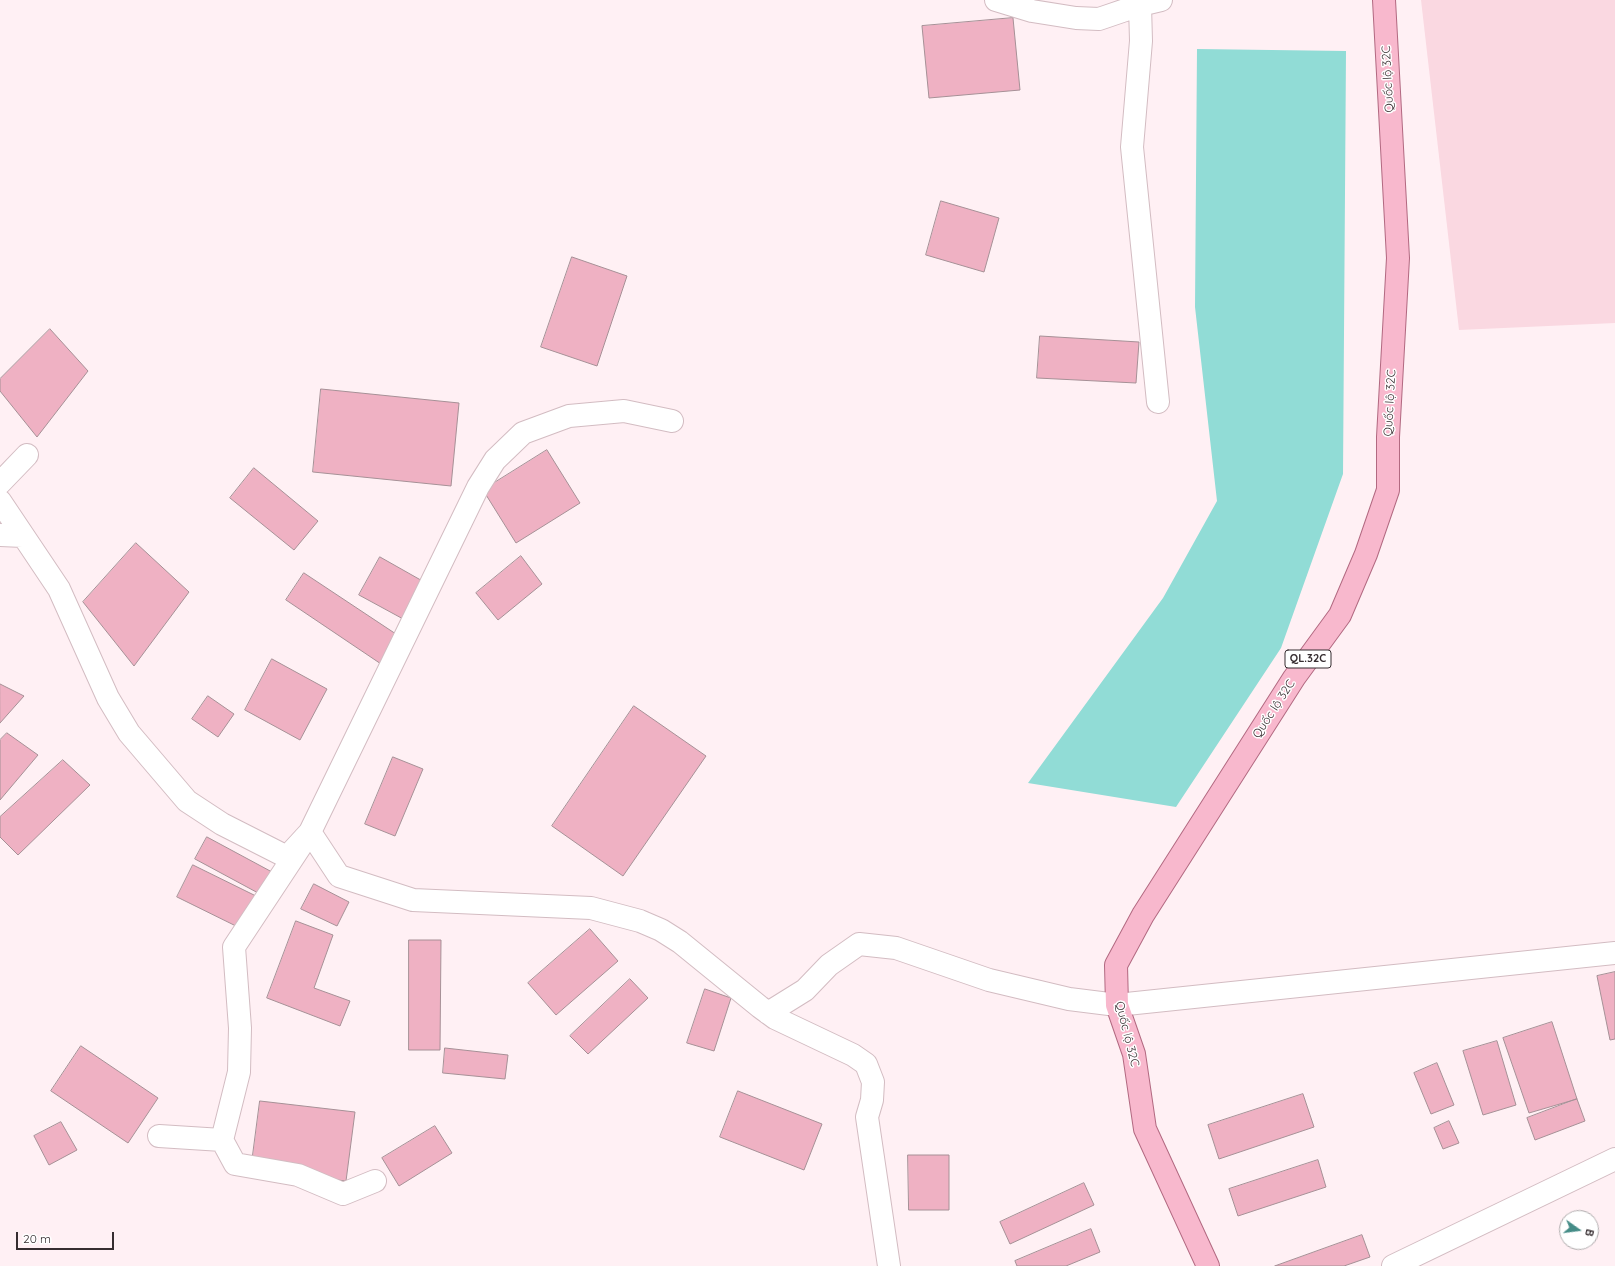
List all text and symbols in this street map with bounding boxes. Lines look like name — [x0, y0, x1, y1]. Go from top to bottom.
street label: Quốc lộ 32C — [1379, 45, 1397, 113]
street label: Quốc lộ 32C — [1381, 369, 1399, 437]
road number: QL.32C — [1285, 650, 1331, 668]
street label: Quốc lộ 32C — [1250, 677, 1298, 741]
street label: Quốc lộ 32C — [1112, 1000, 1142, 1068]
north arrow — [1559, 1210, 1599, 1250]
scale bar — [18, 1224, 116, 1250]
text: B — [1582, 1227, 1597, 1238]
text: 20 m — [23, 1231, 51, 1246]

